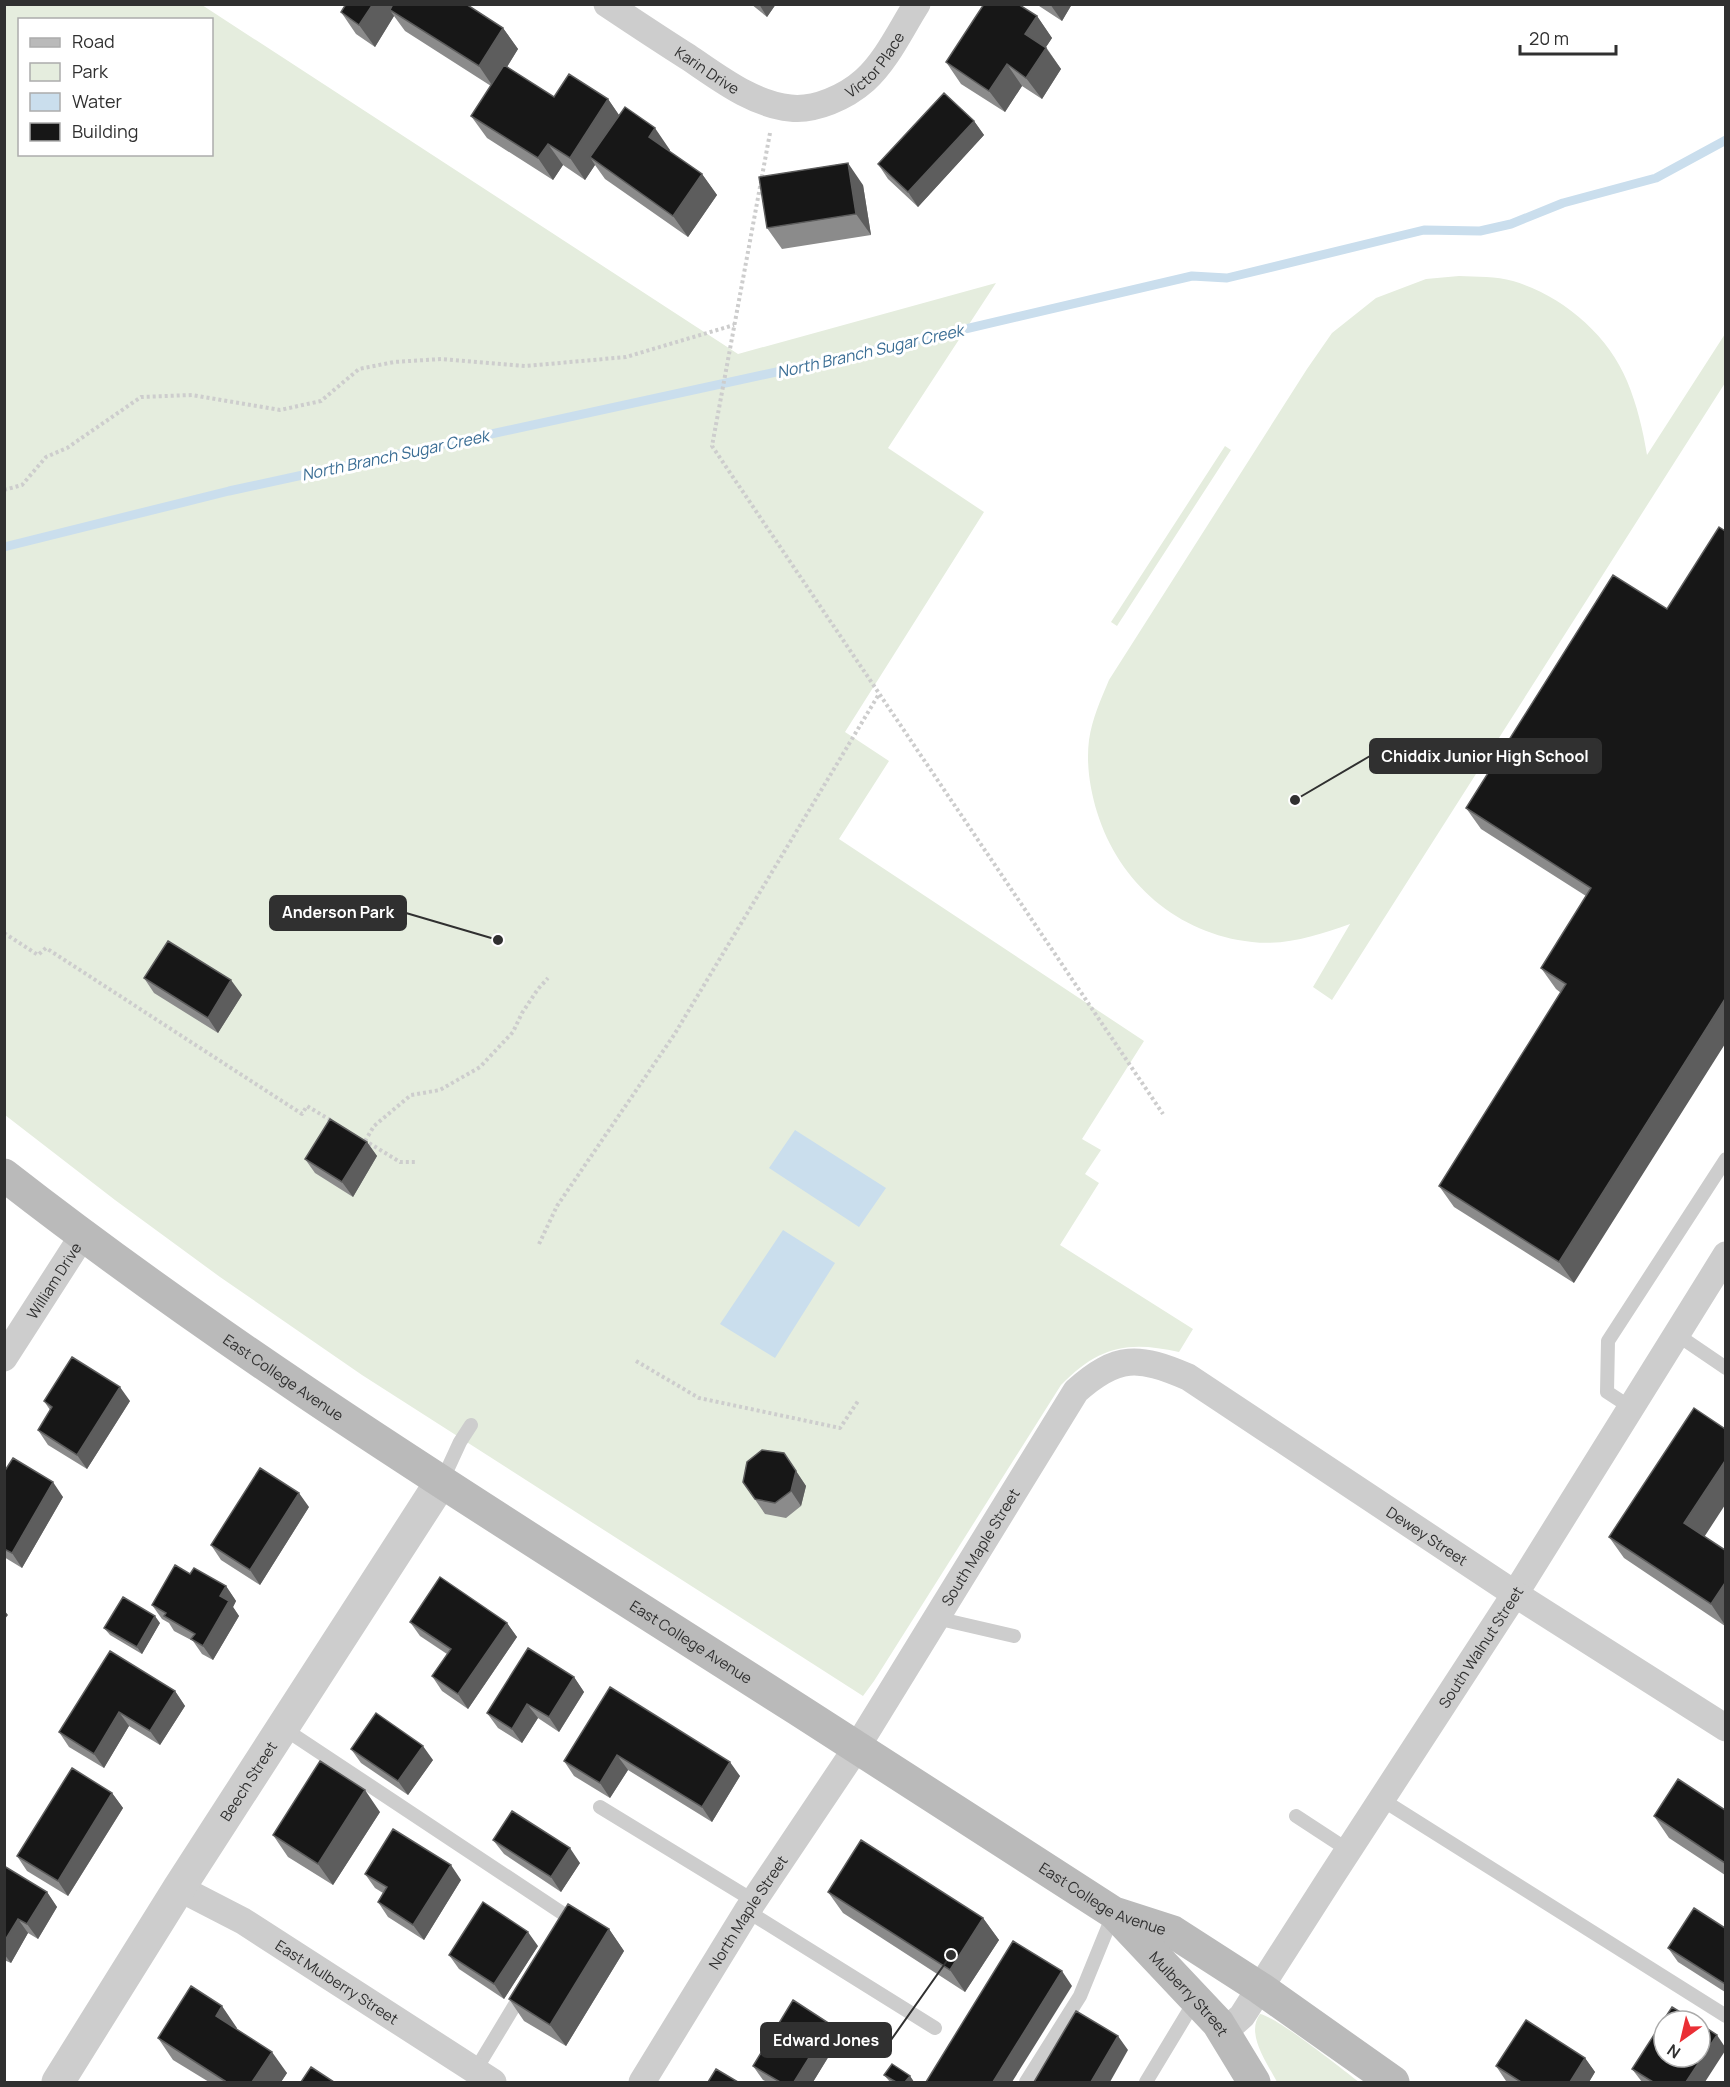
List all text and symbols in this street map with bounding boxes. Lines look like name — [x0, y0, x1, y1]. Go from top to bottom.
legend — [18, 18, 213, 156]
scale bar — [1520, 18, 1616, 56]
text: 20 m — [1529, 26, 1569, 50]
street label: Victor Place — [841, 28, 909, 102]
text: Road — [72, 29, 115, 53]
street label: Karin Drive — [671, 41, 744, 99]
text: Park — [72, 59, 109, 83]
text: Water — [72, 89, 122, 113]
text: Building — [72, 119, 138, 143]
water label: North Branch Sugar Creek — [775, 318, 967, 383]
water label: North Branch Sugar Creek — [299, 424, 493, 486]
callout: Chiddix Junior High School — [1370, 739, 1601, 773]
text: Chiddix Junior High School — [1381, 745, 1589, 767]
callout: Anderson Park — [270, 896, 406, 930]
text: Anderson Park — [282, 901, 394, 923]
street label: William Drive — [21, 1238, 86, 1323]
street label: East College Avenue — [219, 1329, 348, 1425]
street label: South Maple Street — [936, 1484, 1024, 1610]
street label: Dewey Street — [1383, 1501, 1472, 1570]
street label: South Walnut Street — [1433, 1582, 1528, 1712]
street label: East College Avenue — [626, 1595, 757, 1688]
street label: Beech Street — [215, 1737, 282, 1825]
street label: North Maple Street — [703, 1851, 792, 1973]
street label: East College Avenue — [1035, 1857, 1169, 1940]
street label: East Mulberry Street — [272, 1934, 403, 2029]
street label: Mulberry Street — [1145, 1946, 1234, 2040]
north arrow — [1652, 2009, 1712, 2069]
callout: Edward Jones — [761, 2023, 891, 2057]
text: Edward Jones — [773, 2029, 879, 2051]
text: N — [1663, 2039, 1685, 2064]

